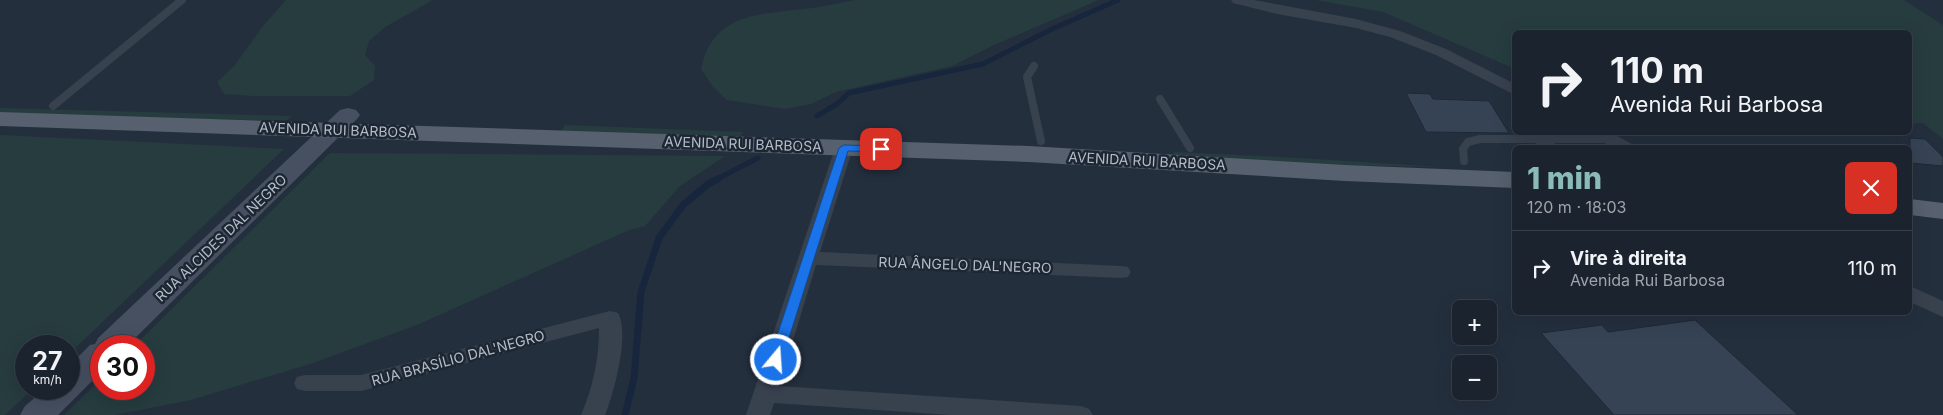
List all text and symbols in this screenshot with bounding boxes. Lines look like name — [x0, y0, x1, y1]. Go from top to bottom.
text: 110 m — [1610, 49, 1704, 91]
icon: right — [1527, 50, 1592, 115]
text: Avenida Rui Barbosa — [1610, 91, 1823, 117]
street label: AVENIDA RUI BARBOSA — [259, 118, 417, 141]
pin — [860, 128, 902, 170]
street label: AVENIDA RUI BARBOSA — [664, 132, 822, 155]
icon: arrive — [867, 135, 895, 163]
street label: AVENIDA RUI BARBOSA — [1068, 148, 1227, 173]
text: 1 min — [1527, 160, 1602, 196]
button: close — [1845, 162, 1897, 214]
street label: RUA ALCIDES DAL NEGRO — [152, 171, 290, 305]
text: 120 m · 18:03 — [1527, 197, 1626, 217]
text: Vire à direita — [1570, 247, 1687, 270]
street label: RUA ÂNGELO DAL'NEGRO — [878, 253, 1052, 276]
icon: right — [1527, 254, 1555, 282]
text: 110 m — [1848, 257, 1897, 280]
text: Avenida Rui Barbosa — [1570, 270, 1725, 290]
map controls — [1452, 300, 1497, 400]
button: + — [1452, 300, 1497, 345]
street label: RUA BRASÍLIO DAL'NEGRO — [369, 326, 546, 389]
position arrow — [749, 333, 801, 385]
speed limit sign: 30 — [90, 335, 155, 400]
text: 27 — [32, 346, 63, 376]
button: − — [1452, 355, 1497, 400]
text: km/h — [33, 372, 62, 387]

